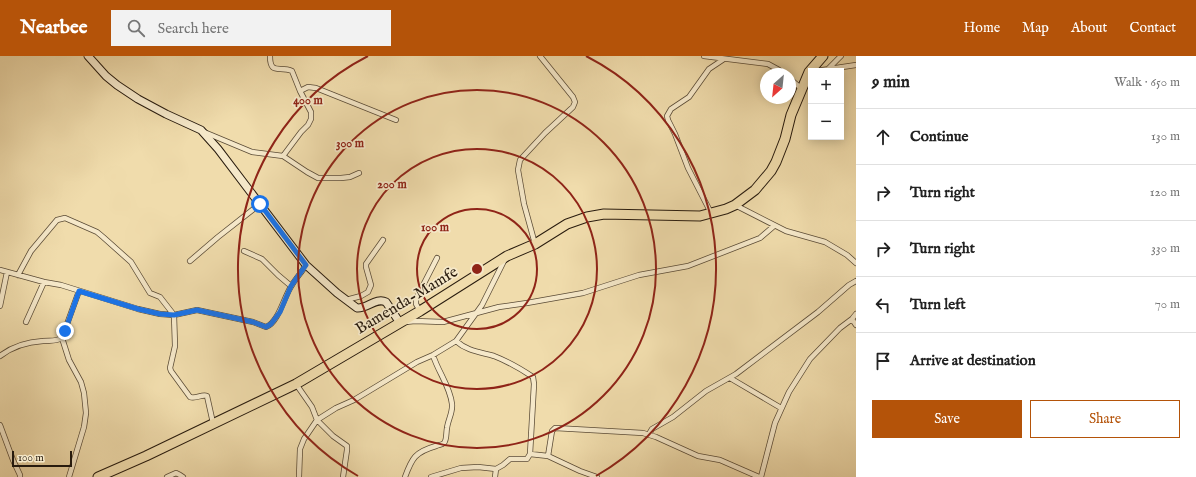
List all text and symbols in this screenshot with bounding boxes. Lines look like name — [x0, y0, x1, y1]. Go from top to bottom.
search box — [111, 10, 391, 46]
text: Nearbee — [20, 16, 87, 40]
icon: search — [125, 17, 147, 39]
text: Search here — [157, 19, 229, 38]
text: Home — [964, 19, 1000, 37]
text: Map — [1022, 19, 1049, 37]
text: About — [1071, 19, 1107, 37]
text: Contact — [1129, 19, 1176, 37]
north arrow — [760, 68, 796, 104]
map controls — [808, 68, 844, 140]
button: + — [808, 68, 844, 104]
text: 9 min — [872, 72, 910, 93]
text: Walk · 650 m — [1114, 74, 1180, 91]
text: 400 m — [293, 93, 324, 108]
button: − — [808, 104, 844, 140]
icon: ahead — [872, 126, 894, 148]
text: Continue — [910, 127, 968, 146]
text: 130 m — [1151, 128, 1180, 145]
text: 300 m — [336, 136, 365, 151]
text: 200 m — [377, 177, 407, 192]
icon: right — [872, 182, 894, 204]
text: Turn right — [910, 183, 975, 202]
text: 120 m — [1150, 184, 1180, 201]
route start — [251, 195, 269, 213]
text: 100 m — [421, 220, 450, 235]
icon: right — [872, 238, 894, 260]
text: Turn right — [910, 239, 975, 258]
text: 330 m — [1151, 240, 1180, 257]
centre of rings — [470, 262, 484, 276]
street label: Bamenda-Mamfe — [352, 263, 462, 339]
icon: left — [872, 294, 894, 316]
text: Turn left — [910, 295, 966, 314]
text: 70 m — [1155, 296, 1180, 313]
route end — [56, 322, 74, 340]
icon: arrive — [872, 350, 894, 372]
text: Arrive at destination — [910, 351, 1036, 370]
button: Save — [872, 400, 1022, 438]
button: Share — [1030, 400, 1180, 438]
scale bar — [12, 449, 72, 468]
text: 100 m — [18, 451, 44, 465]

